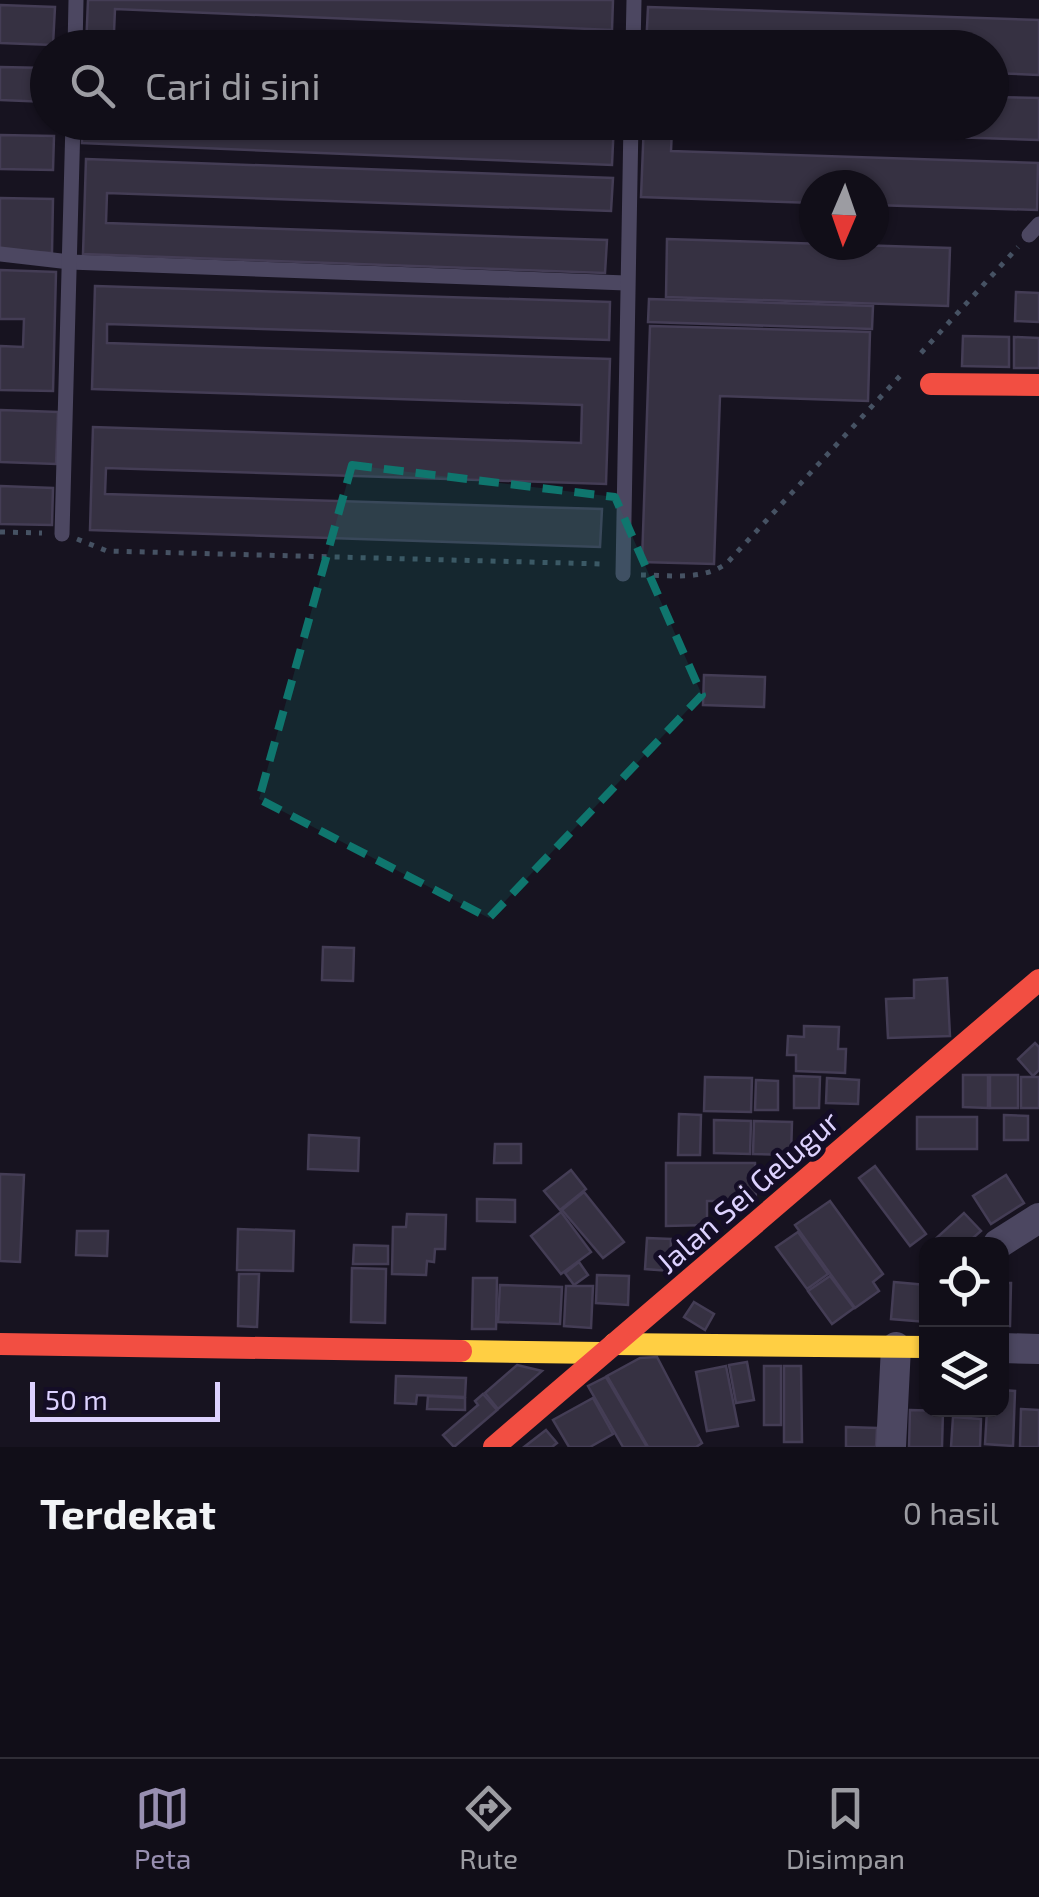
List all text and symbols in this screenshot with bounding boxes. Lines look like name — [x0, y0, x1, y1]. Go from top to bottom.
search box — [30, 30, 1009, 140]
icon: search — [65, 58, 120, 113]
text: Cari di sini — [145, 62, 321, 108]
north arrow — [799, 170, 889, 260]
street label: Jalan Sei Gelugur — [648, 1102, 846, 1280]
map controls — [919, 1237, 1009, 1417]
button: locate — [919, 1237, 1009, 1327]
button: layers — [919, 1327, 1009, 1417]
scale bar — [30, 1377, 220, 1422]
text: 50 m — [45, 1382, 108, 1416]
text: Terdekat — [40, 1487, 216, 1537]
text: 0 hasil — [903, 1493, 999, 1531]
tab: Peta — [134, 1781, 191, 1875]
tab: Rute — [459, 1781, 518, 1875]
tab: Disimpan — [786, 1781, 905, 1875]

